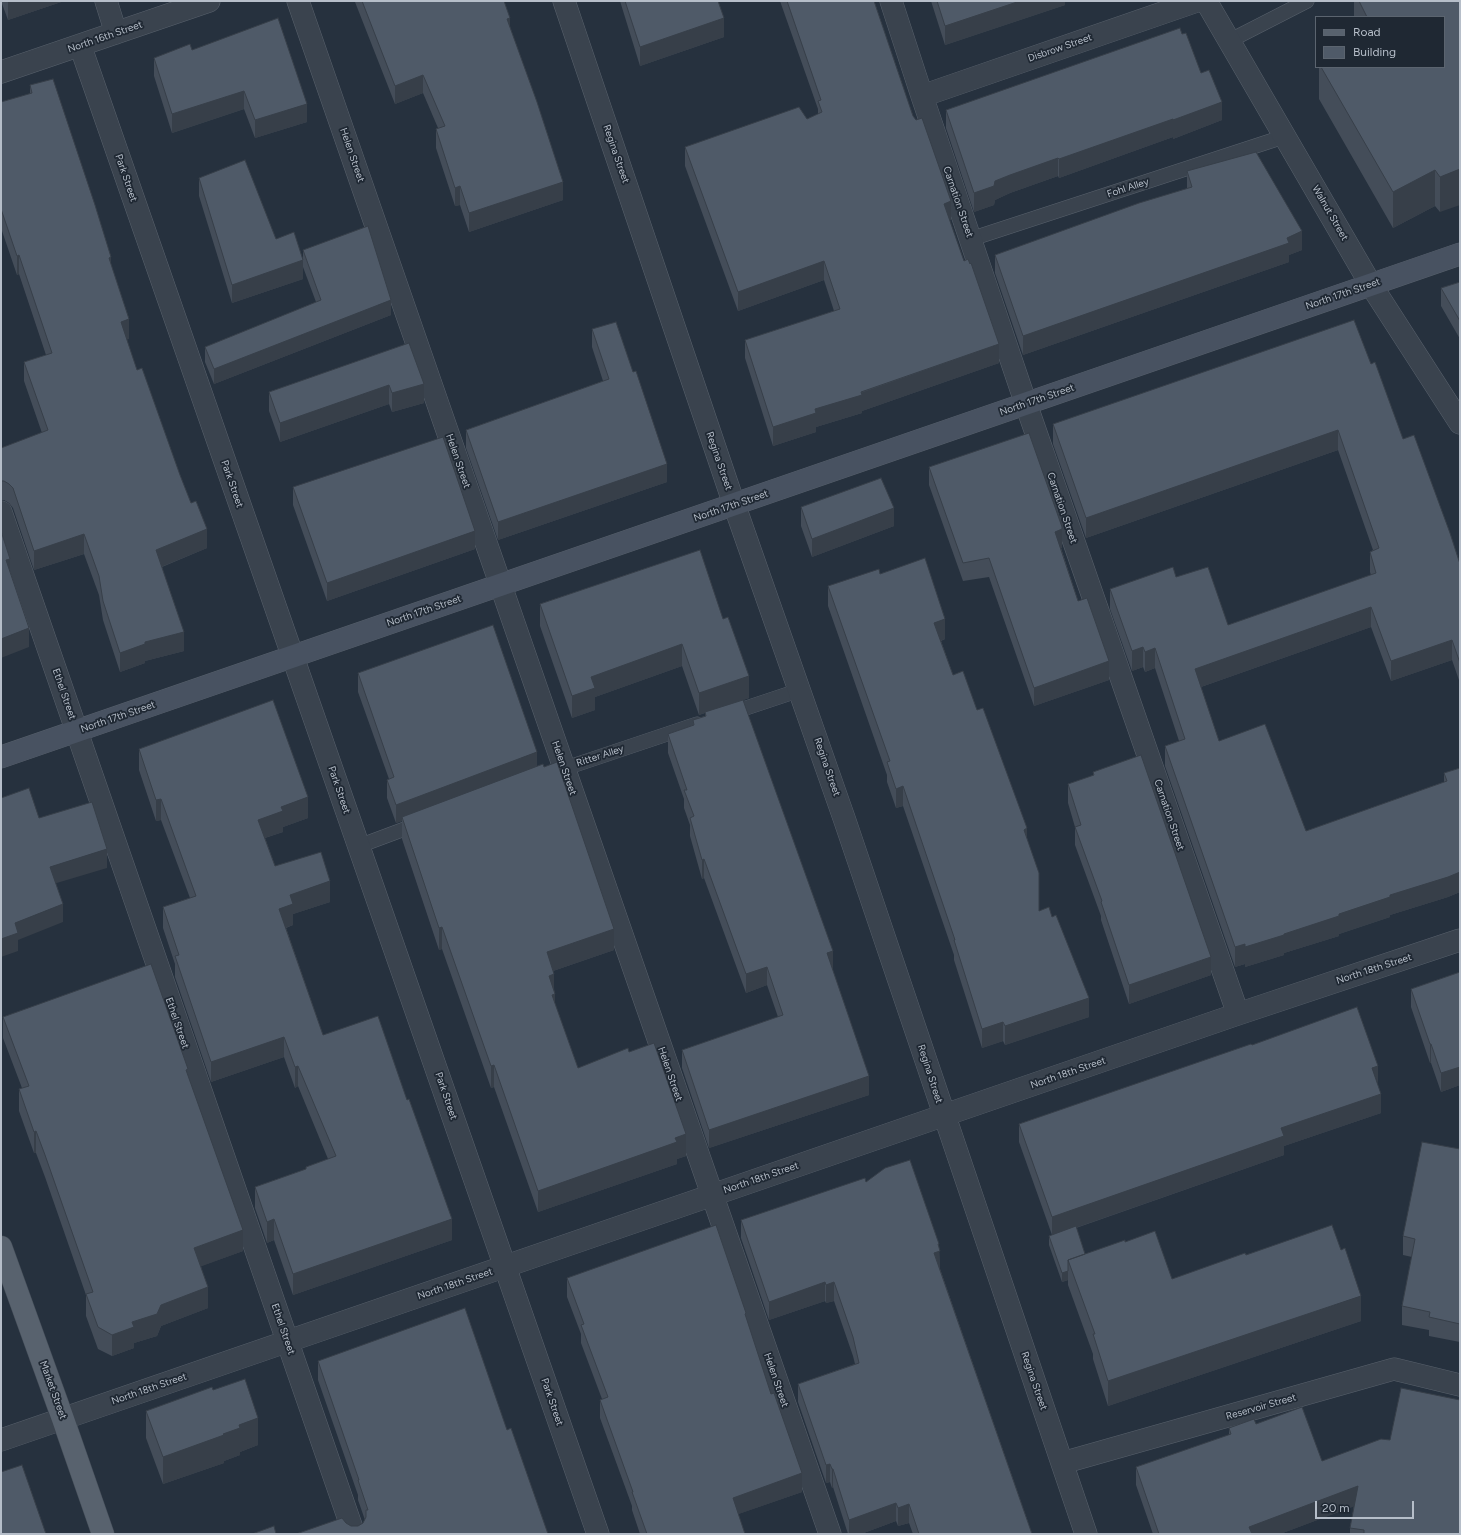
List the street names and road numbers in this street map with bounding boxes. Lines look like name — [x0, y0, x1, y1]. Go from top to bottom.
street label: North 16th Street — [66, 19, 144, 55]
street label: Disbrow Street — [1026, 31, 1094, 65]
street label: Regina Street — [600, 123, 632, 185]
street label: Helen Street — [337, 126, 367, 184]
street label: Park Street — [112, 153, 140, 203]
street label: Carnation Street — [940, 165, 976, 239]
street label: Fohl Alley — [1106, 176, 1150, 200]
street label: Walnut Street — [1309, 183, 1351, 243]
street label: North 17th Street — [1304, 276, 1382, 312]
street label: North 17th Street — [998, 382, 1076, 418]
street label: Regina Street — [703, 430, 735, 492]
street label: Helen Street — [443, 432, 473, 490]
street label: Park Street — [218, 459, 246, 509]
street label: Carnation Street — [1044, 471, 1080, 545]
street label: North 17th Street — [692, 488, 770, 524]
street label: North 17th Street — [385, 593, 463, 629]
street label: Ethel Street — [50, 667, 78, 721]
street label: North 17th Street — [79, 699, 157, 735]
street label: Regina Street — [811, 736, 843, 798]
street label: Helen Street — [549, 739, 579, 797]
street label: Ritter Alley — [575, 743, 625, 769]
street label: Park Street — [325, 765, 353, 815]
street label: Carnation Street — [1151, 778, 1187, 852]
street label: North 18th Street — [1335, 951, 1413, 987]
street label: Ethel Street — [163, 996, 191, 1050]
street label: Regina Street — [915, 1043, 945, 1105]
street label: Helen Street — [655, 1045, 685, 1103]
street label: North 18th Street — [1029, 1054, 1107, 1092]
street label: Park Street — [432, 1071, 460, 1121]
street label: North 18th Street — [722, 1159, 800, 1197]
street label: North 18th Street — [416, 1265, 494, 1303]
street label: Ethel Street — [269, 1302, 297, 1356]
street label: Regina Street — [1018, 1350, 1050, 1412]
street label: Helen Street — [761, 1351, 791, 1409]
street label: Market Street — [37, 1359, 69, 1421]
street label: North 18th Street — [110, 1370, 188, 1408]
street label: Park Street — [538, 1377, 566, 1427]
street label: Reservoir Street — [1225, 1391, 1297, 1423]

